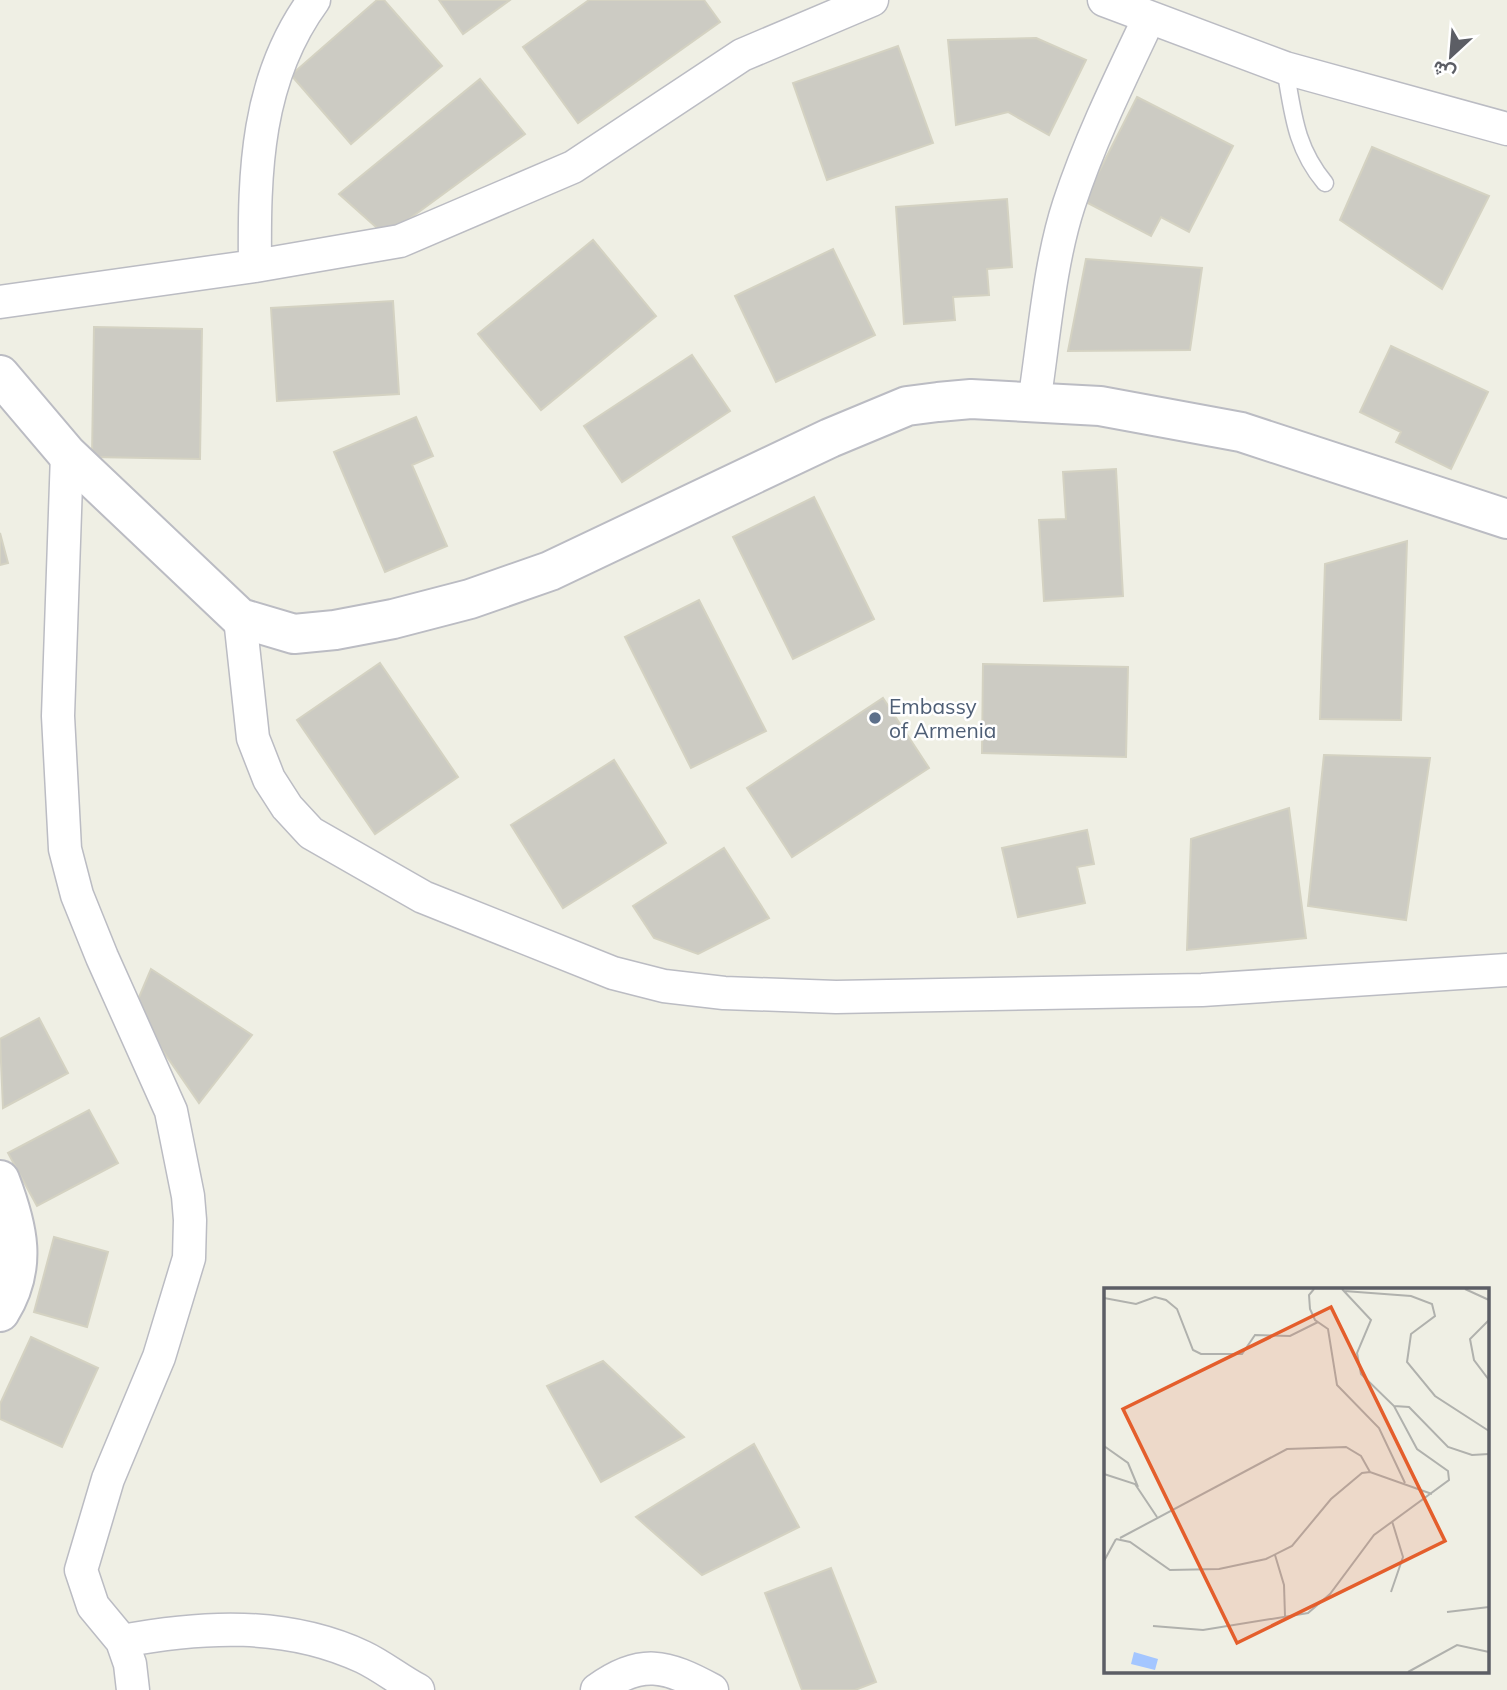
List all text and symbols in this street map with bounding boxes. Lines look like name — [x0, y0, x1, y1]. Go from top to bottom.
north arrow — [1416, 21, 1486, 91]
text: ش — [1428, 55, 1459, 87]
place label: Embassy of Armenia — [889, 693, 996, 743]
marker: Embassy of Armenia — [867, 710, 883, 726]
inset map — [1104, 1288, 1490, 1672]

